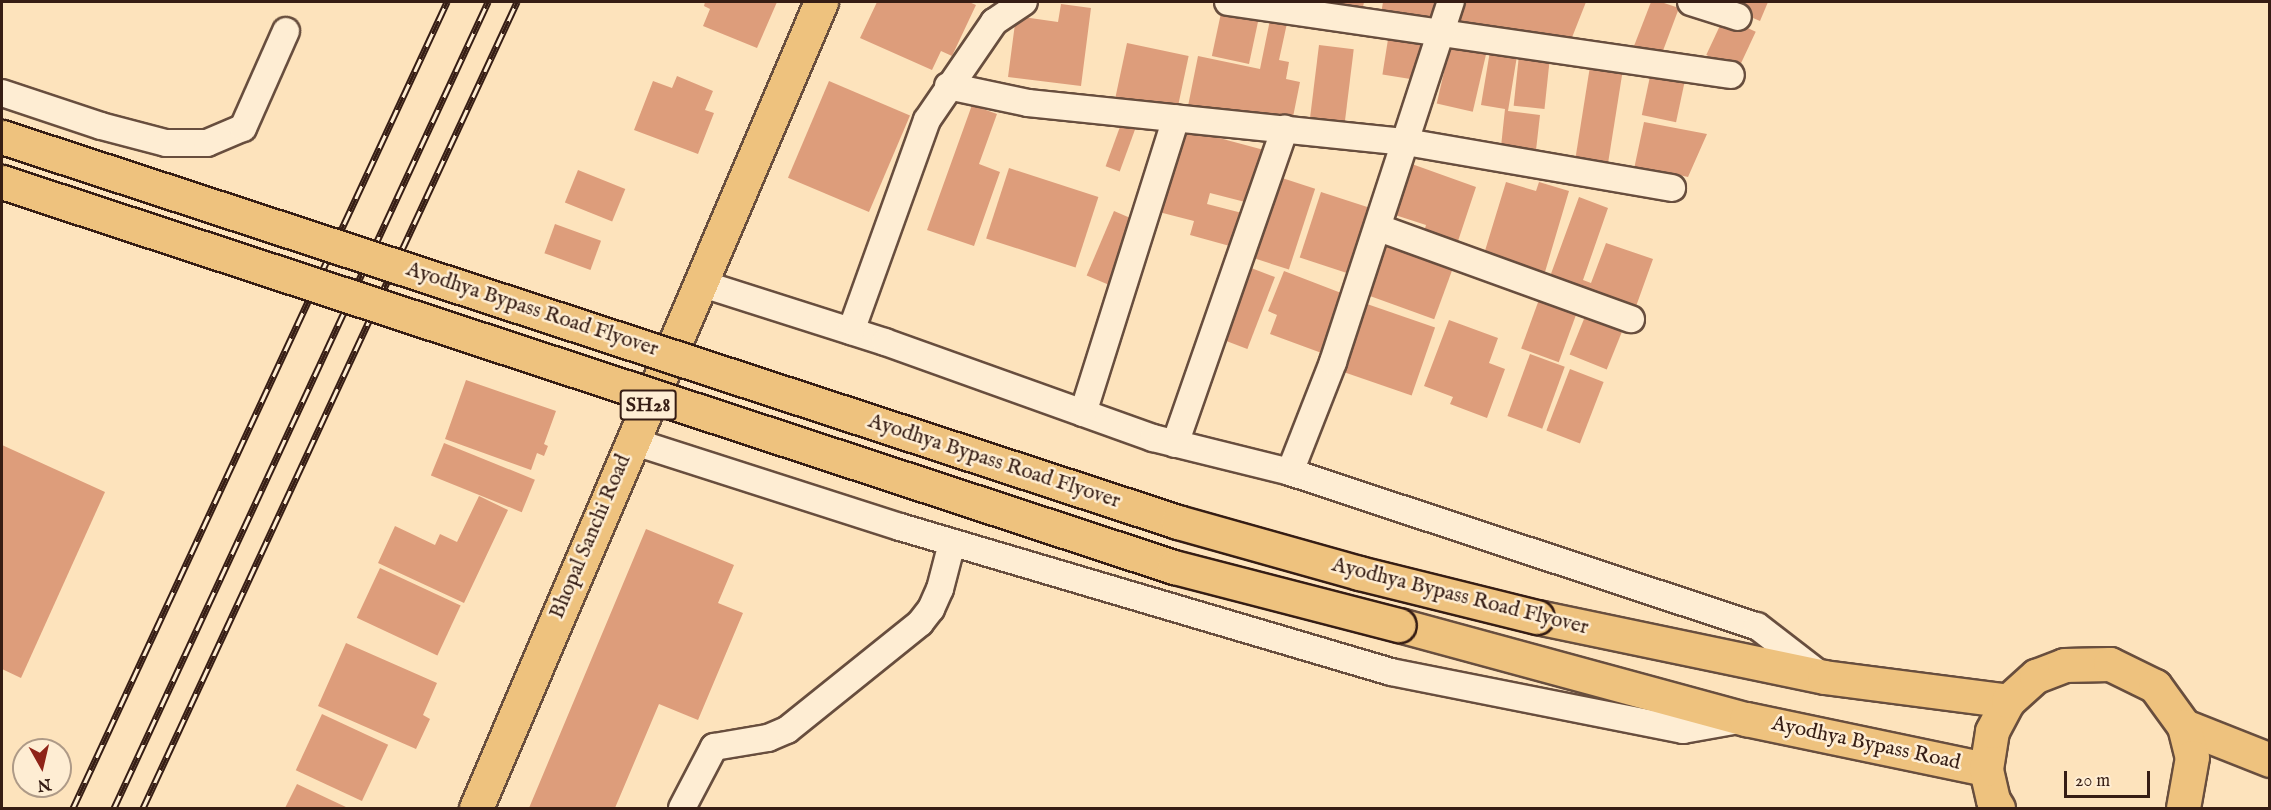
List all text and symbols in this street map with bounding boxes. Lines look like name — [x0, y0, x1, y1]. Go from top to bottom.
street label: Ayodhya Bypass Road Flyover — [403, 257, 661, 363]
road number: SH28 — [620, 388, 676, 422]
street label: Ayodhya Bypass Road Flyover — [865, 409, 1123, 515]
street label: Bhopal Sanchi Road — [545, 451, 637, 623]
street label: Ayodhya Bypass Road Flyover — [1329, 553, 1591, 641]
street label: Ayodhya Bypass Road — [1769, 712, 1963, 776]
north arrow — [12, 738, 72, 798]
scale bar — [2067, 759, 2152, 797]
text: 20 m — [2075, 770, 2110, 793]
text: N — [36, 773, 52, 795]

